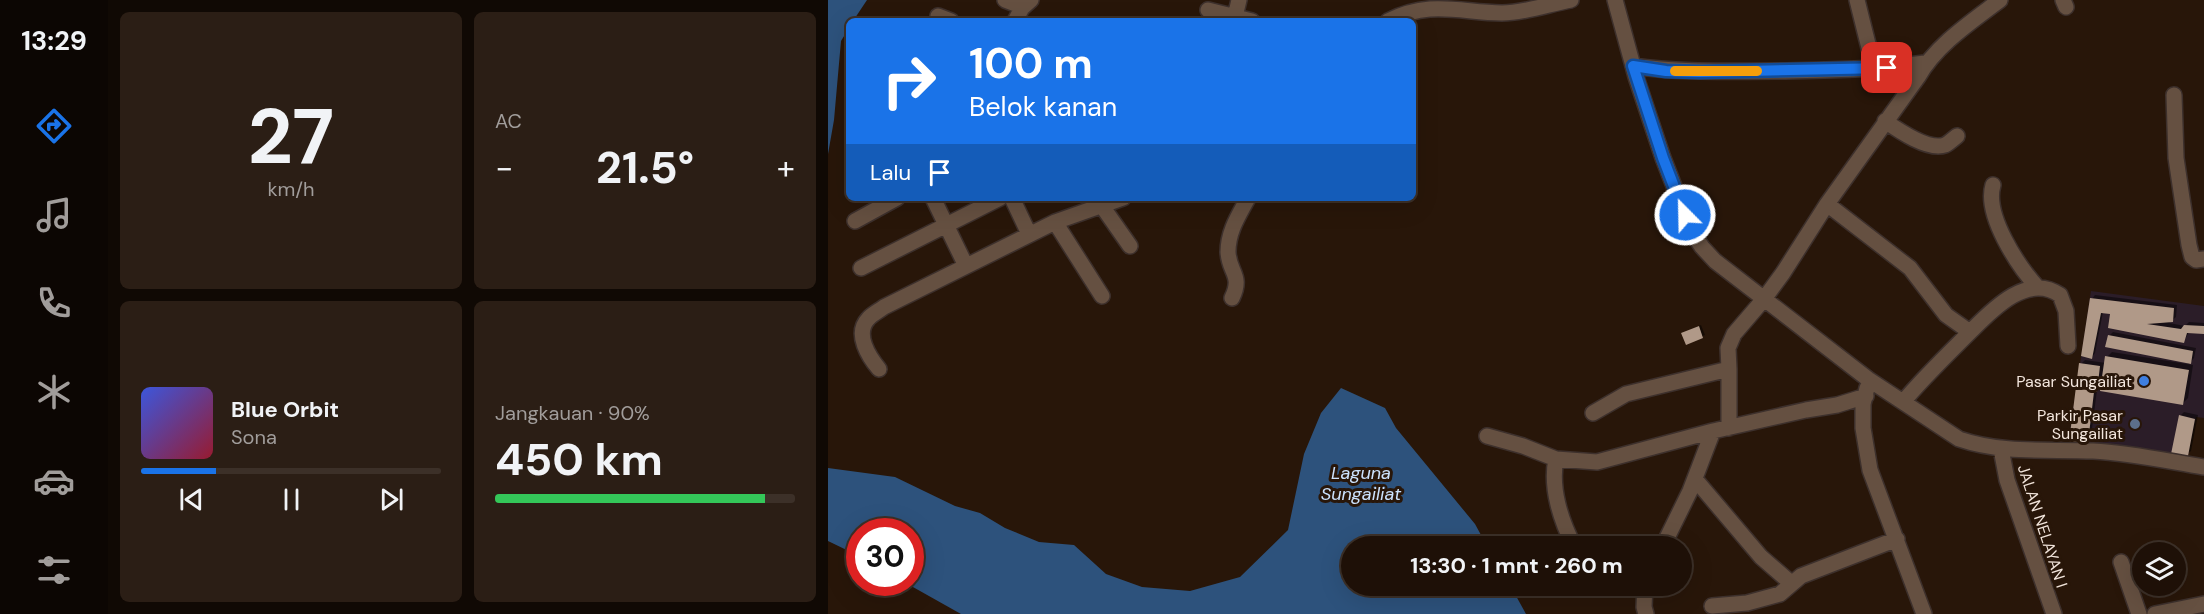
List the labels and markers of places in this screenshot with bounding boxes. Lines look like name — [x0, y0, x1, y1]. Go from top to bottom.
pin — [1861, 42, 1912, 93]
place label: Pasar Sungailiat — [2016, 371, 2132, 392]
marker: Pasar Sungailiat — [2137, 374, 2151, 388]
place label: Parkir Pasar Sungailiat — [2037, 405, 2123, 444]
marker: Parkir Pasar Sungailiat — [2128, 417, 2142, 431]

